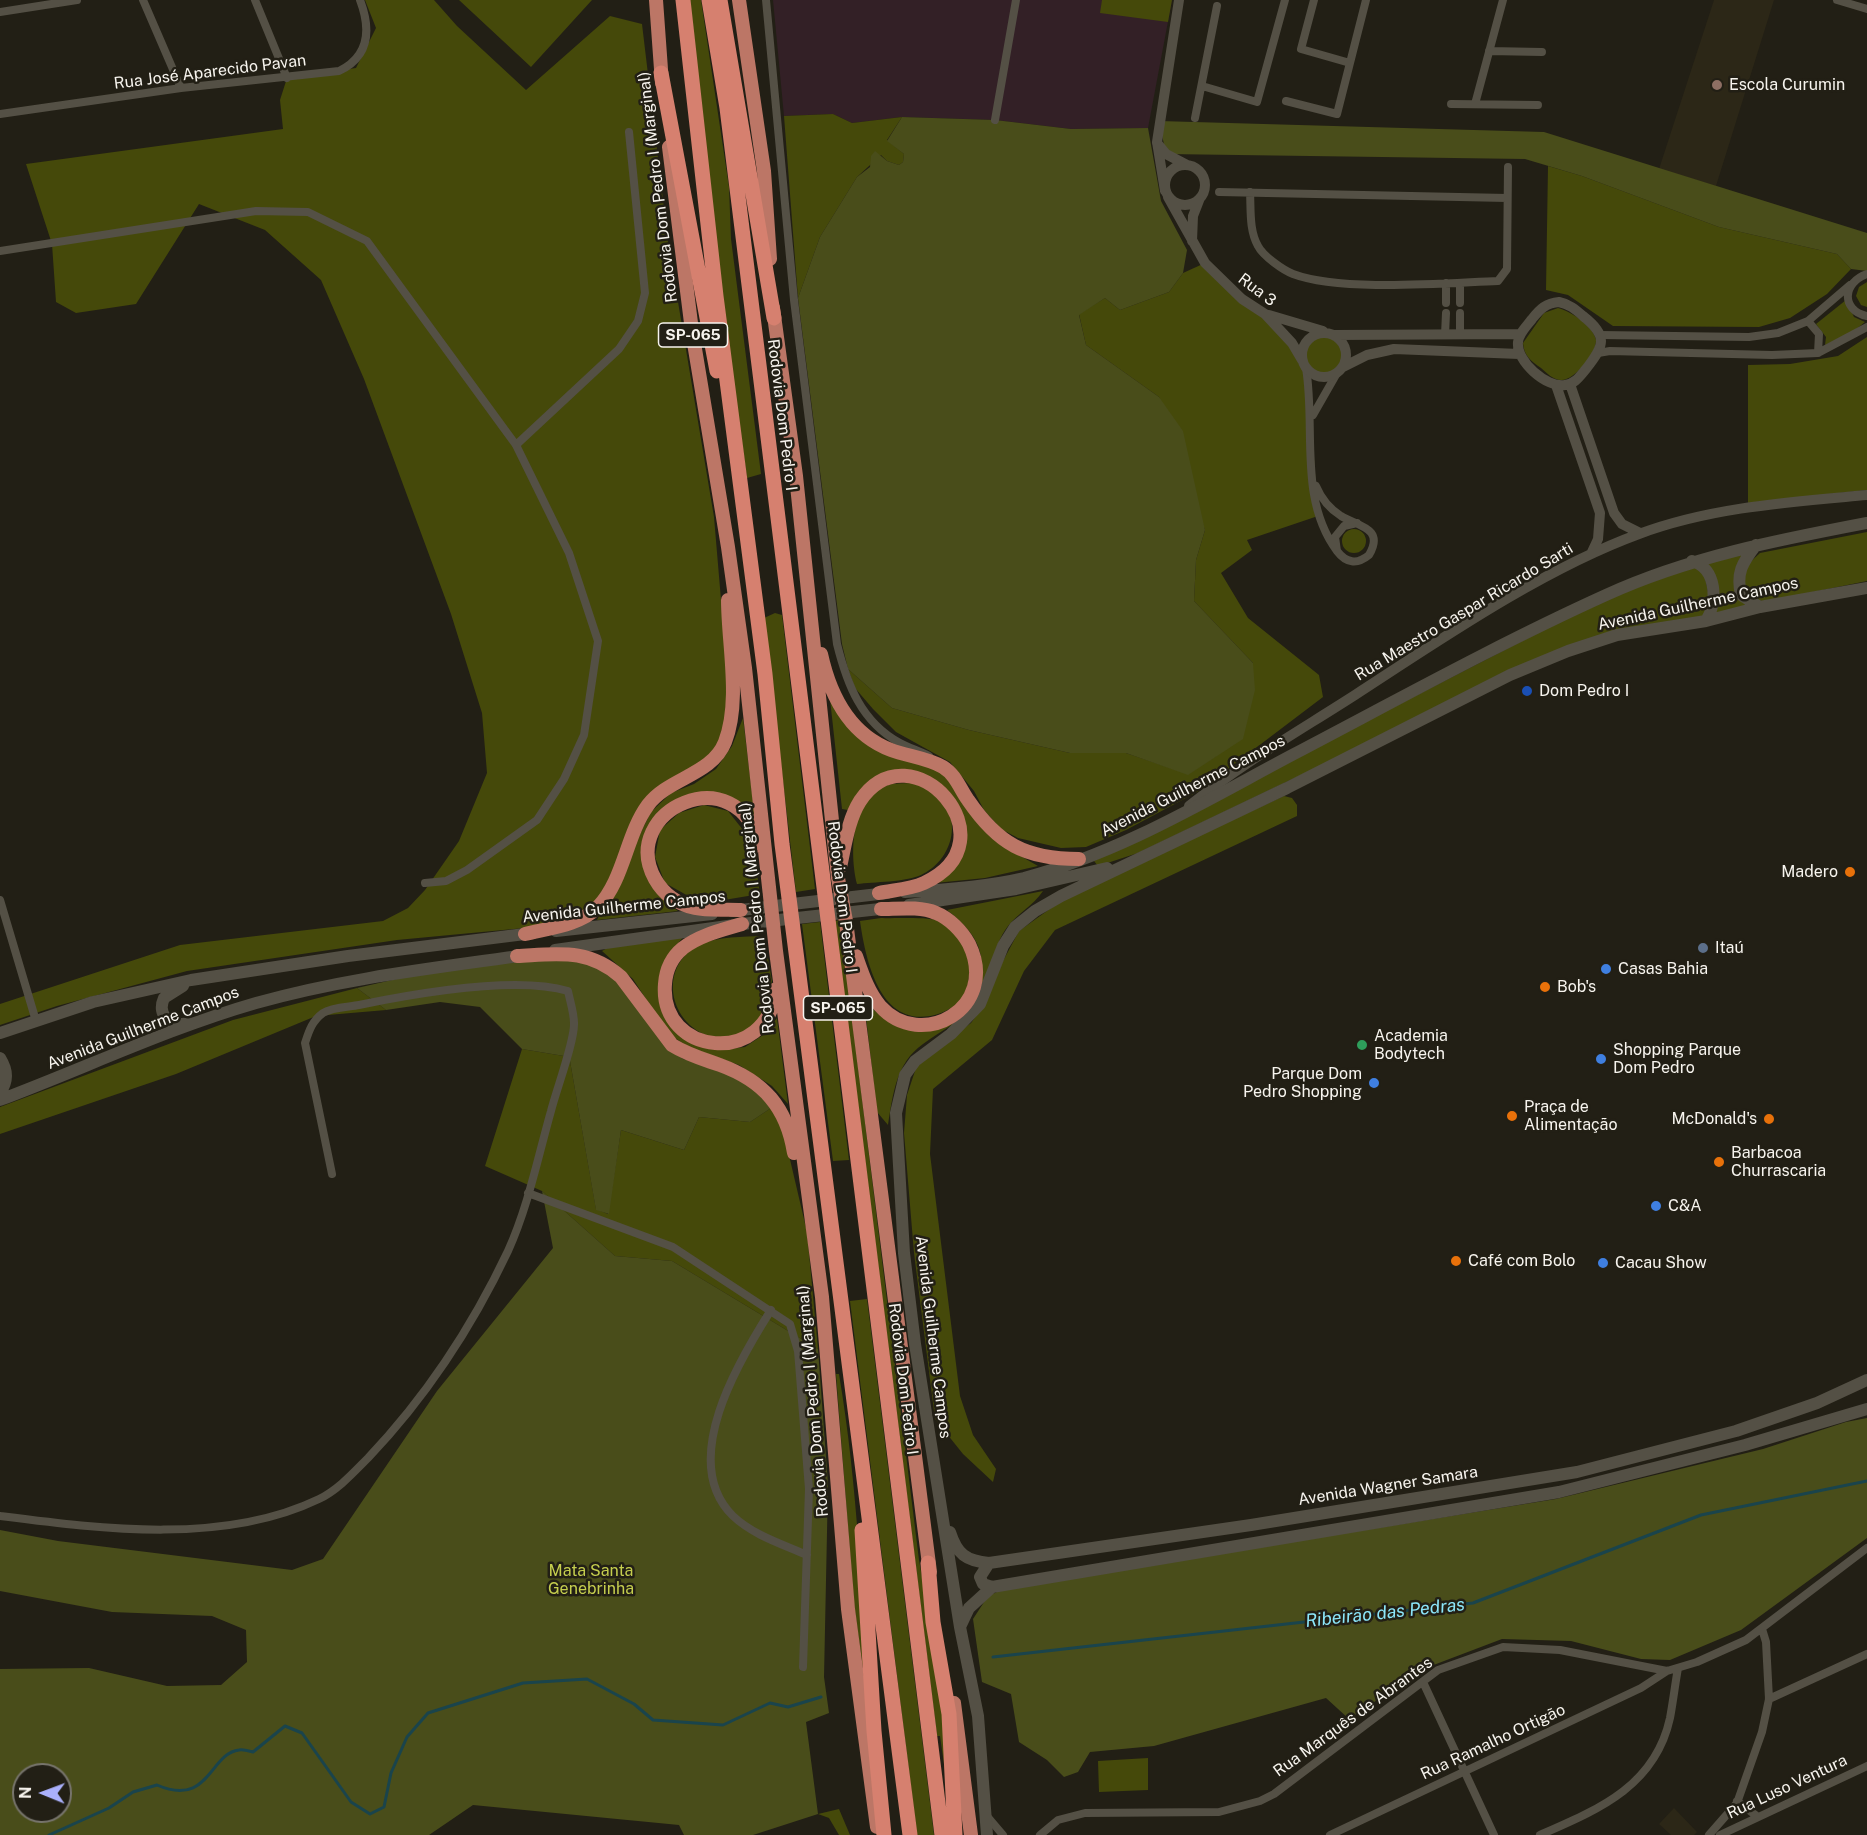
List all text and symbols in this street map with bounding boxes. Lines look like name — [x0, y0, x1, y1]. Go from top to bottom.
street label: Rua José Aparecido Pavan — [113, 51, 307, 93]
street label: Rodovia Dom Pedro I (Marginal) — [634, 70, 682, 304]
place label: Escola Curumin — [1729, 75, 1845, 95]
marker: Escola Curumin — [1710, 78, 1724, 92]
street label: Rua 3 — [1234, 269, 1280, 311]
road number: SP-065 — [658, 323, 728, 347]
street label: Rodovia Dom Pedro I — [763, 338, 801, 492]
street label: Rua Maestro Gaspar Ricardo Sarti — [1351, 539, 1577, 685]
street label: Avenida Guilherme Campos — [1596, 573, 1800, 635]
place label: Dom Pedro I — [1539, 681, 1629, 701]
marker: Dom Pedro I — [1520, 684, 1534, 698]
street label: Avenida Guilherme Campos — [1098, 731, 1288, 841]
street label: Rodovia Dom Pedro I (Marginal) — [735, 801, 779, 1035]
street label: Rodovia Dom Pedro I — [823, 820, 861, 974]
place label: Madero — [1781, 862, 1838, 882]
marker: Madero — [1843, 865, 1857, 879]
street label: Avenida Guilherme Campos — [521, 887, 727, 927]
place label: Itaú — [1715, 938, 1744, 958]
marker: Itaú — [1696, 941, 1710, 955]
place label: Casas Bahia — [1618, 959, 1708, 979]
marker: Casas Bahia — [1599, 962, 1613, 976]
place label: Bob's — [1557, 977, 1596, 997]
marker: Bob's — [1538, 980, 1552, 994]
street label: Avenida Guilherme Campos — [44, 982, 242, 1074]
road number: SP-065 — [804, 996, 872, 1020]
place label: Academia Bodytech — [1374, 1026, 1448, 1064]
marker: Academia Bodytech — [1355, 1038, 1369, 1052]
place label: Shopping Parque Dom Pedro — [1613, 1040, 1741, 1078]
marker: Shopping Parque Dom Pedro — [1594, 1052, 1608, 1066]
place label: Parque Dom Pedro Shopping — [1243, 1064, 1362, 1102]
marker: Parque Dom Pedro Shopping — [1367, 1076, 1381, 1090]
place label: Praça de Alimentação — [1524, 1097, 1617, 1135]
marker: Praça de Alimentação — [1505, 1109, 1519, 1123]
place label: McDonald's — [1671, 1109, 1757, 1129]
marker: McDonald's — [1762, 1112, 1776, 1126]
place label: Barbacoa Churrascaria — [1731, 1143, 1826, 1181]
marker: Barbacoa Churrascaria — [1712, 1155, 1726, 1169]
place label: C&A — [1668, 1196, 1702, 1216]
marker: C&A — [1649, 1199, 1663, 1213]
street label: Avenida Guilherme Campos — [911, 1234, 955, 1440]
place label: Café com Bolo — [1468, 1251, 1575, 1271]
place label: Cacau Show — [1615, 1253, 1707, 1273]
marker: Café com Bolo — [1449, 1254, 1463, 1268]
marker: Cacau Show — [1596, 1256, 1610, 1270]
street label: Rodovia Dom Pedro I (Marginal) — [793, 1284, 833, 1518]
street label: Rodovia Dom Pedro I — [884, 1302, 922, 1456]
street label: Avenida Wagner Samara — [1297, 1462, 1479, 1510]
park label: Mata Santa Genebrinha — [548, 1561, 634, 1599]
water label: Ribeirão das Pedras — [1304, 1594, 1466, 1632]
street label: Rua Marquês de Abrantes — [1270, 1653, 1436, 1781]
street label: Rua Ramalho Ortigão — [1418, 1700, 1568, 1784]
street label: Rua Luso Ventura — [1724, 1751, 1850, 1823]
north arrow — [12, 1763, 72, 1823]
text: N — [16, 1786, 35, 1799]

